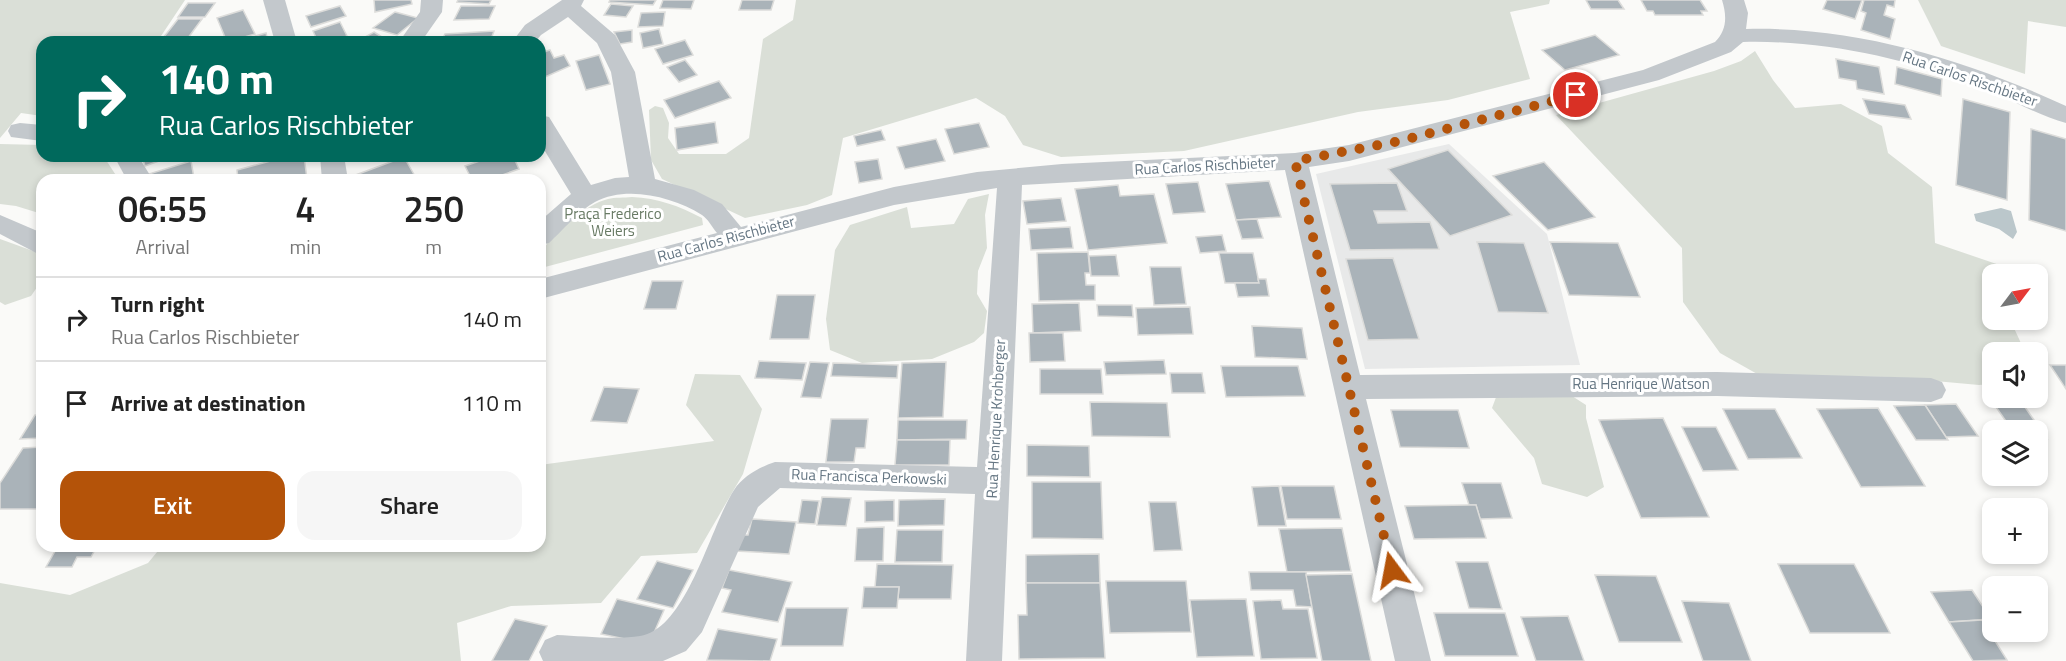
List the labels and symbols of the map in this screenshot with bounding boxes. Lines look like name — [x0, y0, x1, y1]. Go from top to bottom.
street label: Rua Carlos Rischbieter — [1900, 45, 2041, 112]
pin — [1550, 69, 1601, 120]
street label: Rua Carlos Rischbieter — [1134, 150, 1276, 181]
park label: Praça Frederico Weiers — [564, 202, 662, 242]
street label: Rua Carlos Rischbieter — [655, 209, 797, 268]
north arrow — [1982, 264, 2048, 330]
street label: Rua Henrique Krohberger — [980, 339, 1011, 499]
street label: Rua Henrique Watson — [1572, 372, 1710, 395]
street label: Rua Francisca Perkowski — [791, 462, 947, 491]
position arrow — [1360, 538, 1424, 602]

